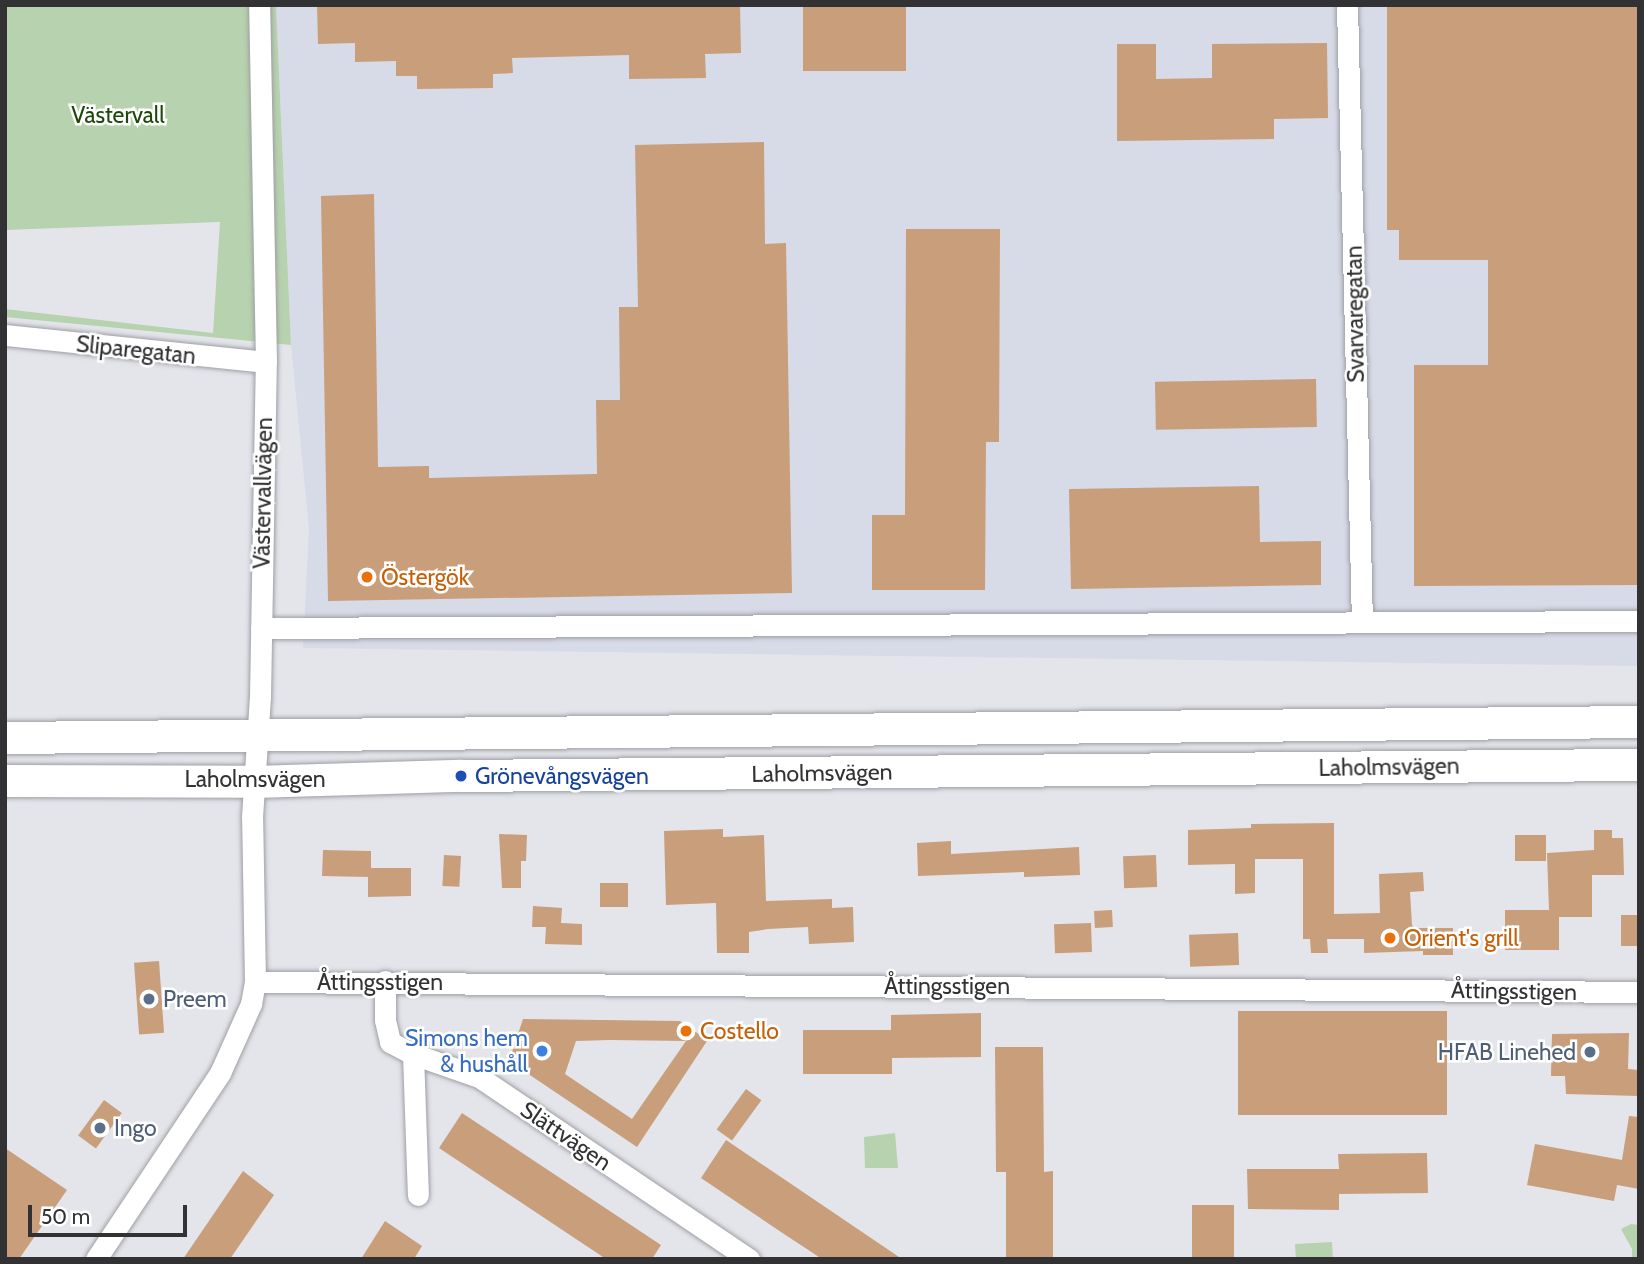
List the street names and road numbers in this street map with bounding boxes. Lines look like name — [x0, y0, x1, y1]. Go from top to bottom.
street label: Svarvaregatan — [1340, 245, 1370, 383]
street label: Sliparegatan — [75, 330, 197, 370]
street label: Västervallvägen — [248, 417, 278, 569]
street label: Laholmsvägen — [1318, 752, 1460, 782]
street label: Laholmsvägen — [751, 758, 893, 788]
street label: Laholmsvägen — [184, 765, 326, 793]
street label: Åttingsstigen — [317, 968, 443, 996]
street label: Åttingsstigen — [884, 972, 1010, 1000]
street label: Åttingsstigen — [1451, 976, 1577, 1006]
street label: Slättvägen — [515, 1096, 617, 1176]

